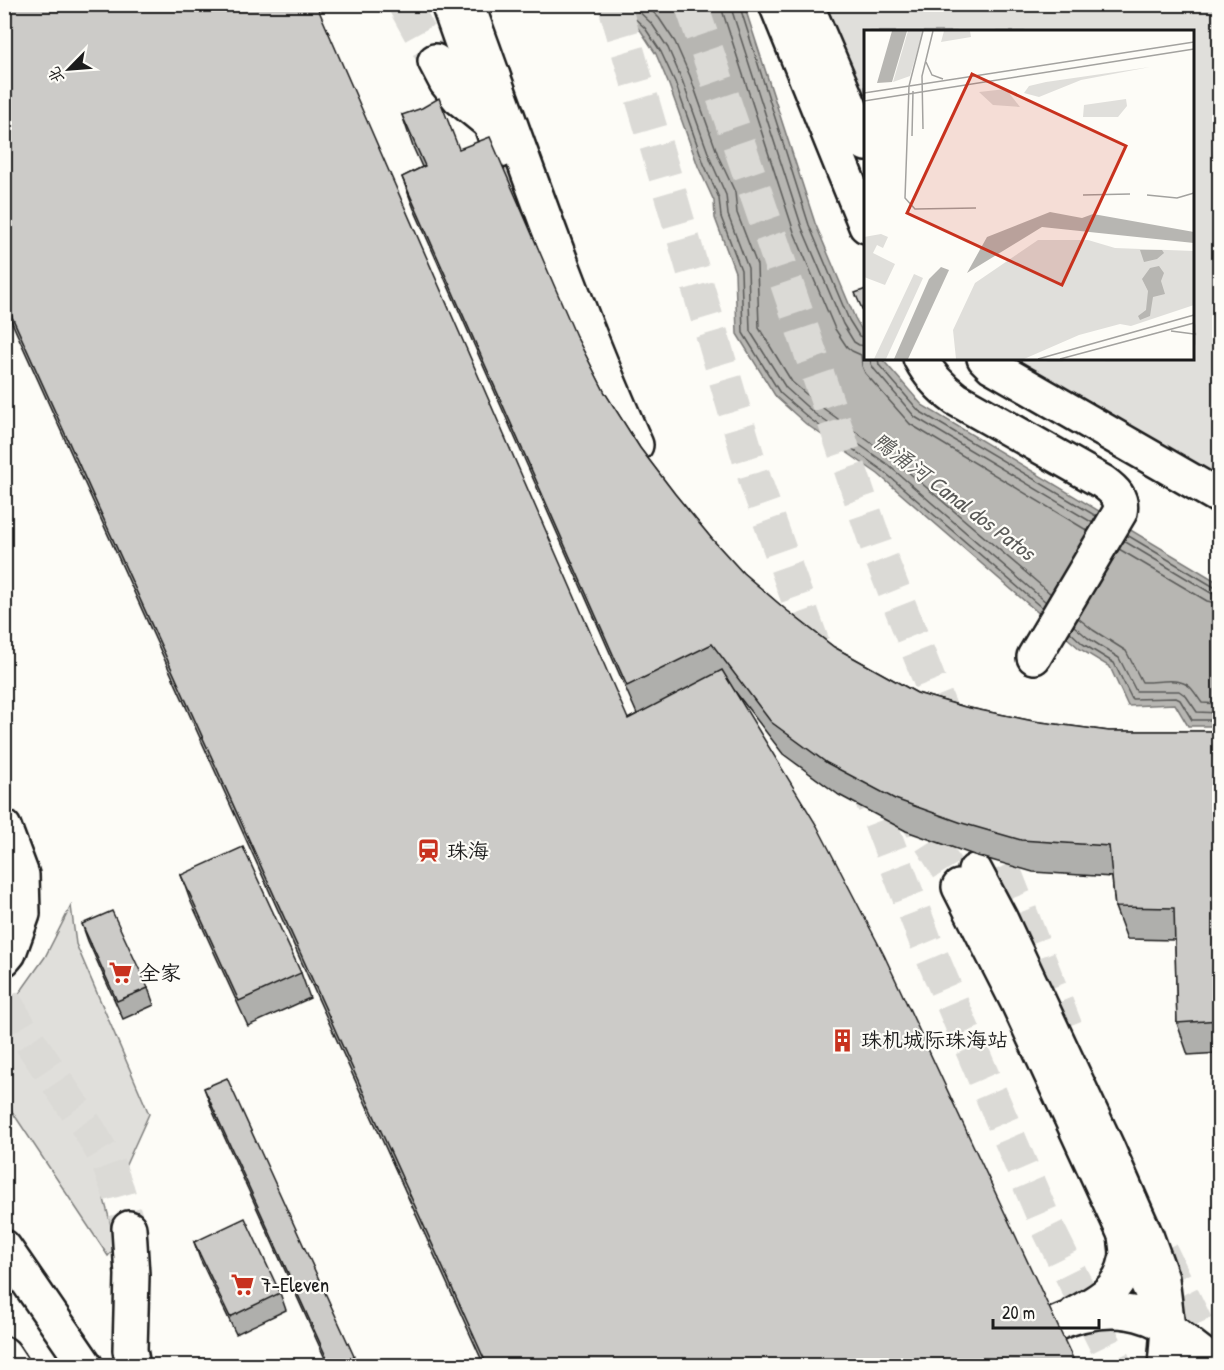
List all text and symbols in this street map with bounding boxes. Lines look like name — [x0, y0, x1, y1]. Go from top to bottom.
inset map — [864, 30, 1194, 360]
north arrow — [39, 39, 99, 99]
text: 北 — [42, 63, 69, 87]
water label: 鴨涌河 Canal dos Patos — [867, 425, 1043, 569]
place label: 珠海 — [447, 836, 489, 865]
station icon: 珠海 — [416, 838, 442, 864]
place label: 全家 — [139, 958, 181, 987]
supermarket icon: 全家 — [108, 960, 134, 986]
place label: 珠机城际珠海站 — [861, 1025, 1008, 1054]
building icon: 珠机城际珠海站 — [830, 1027, 856, 1053]
place label: 7-Eleven — [261, 1270, 329, 1299]
supermarket icon: 7-Eleven — [230, 1272, 256, 1298]
scale bar — [993, 1292, 1100, 1330]
text: 20 m — [1002, 1300, 1035, 1325]

